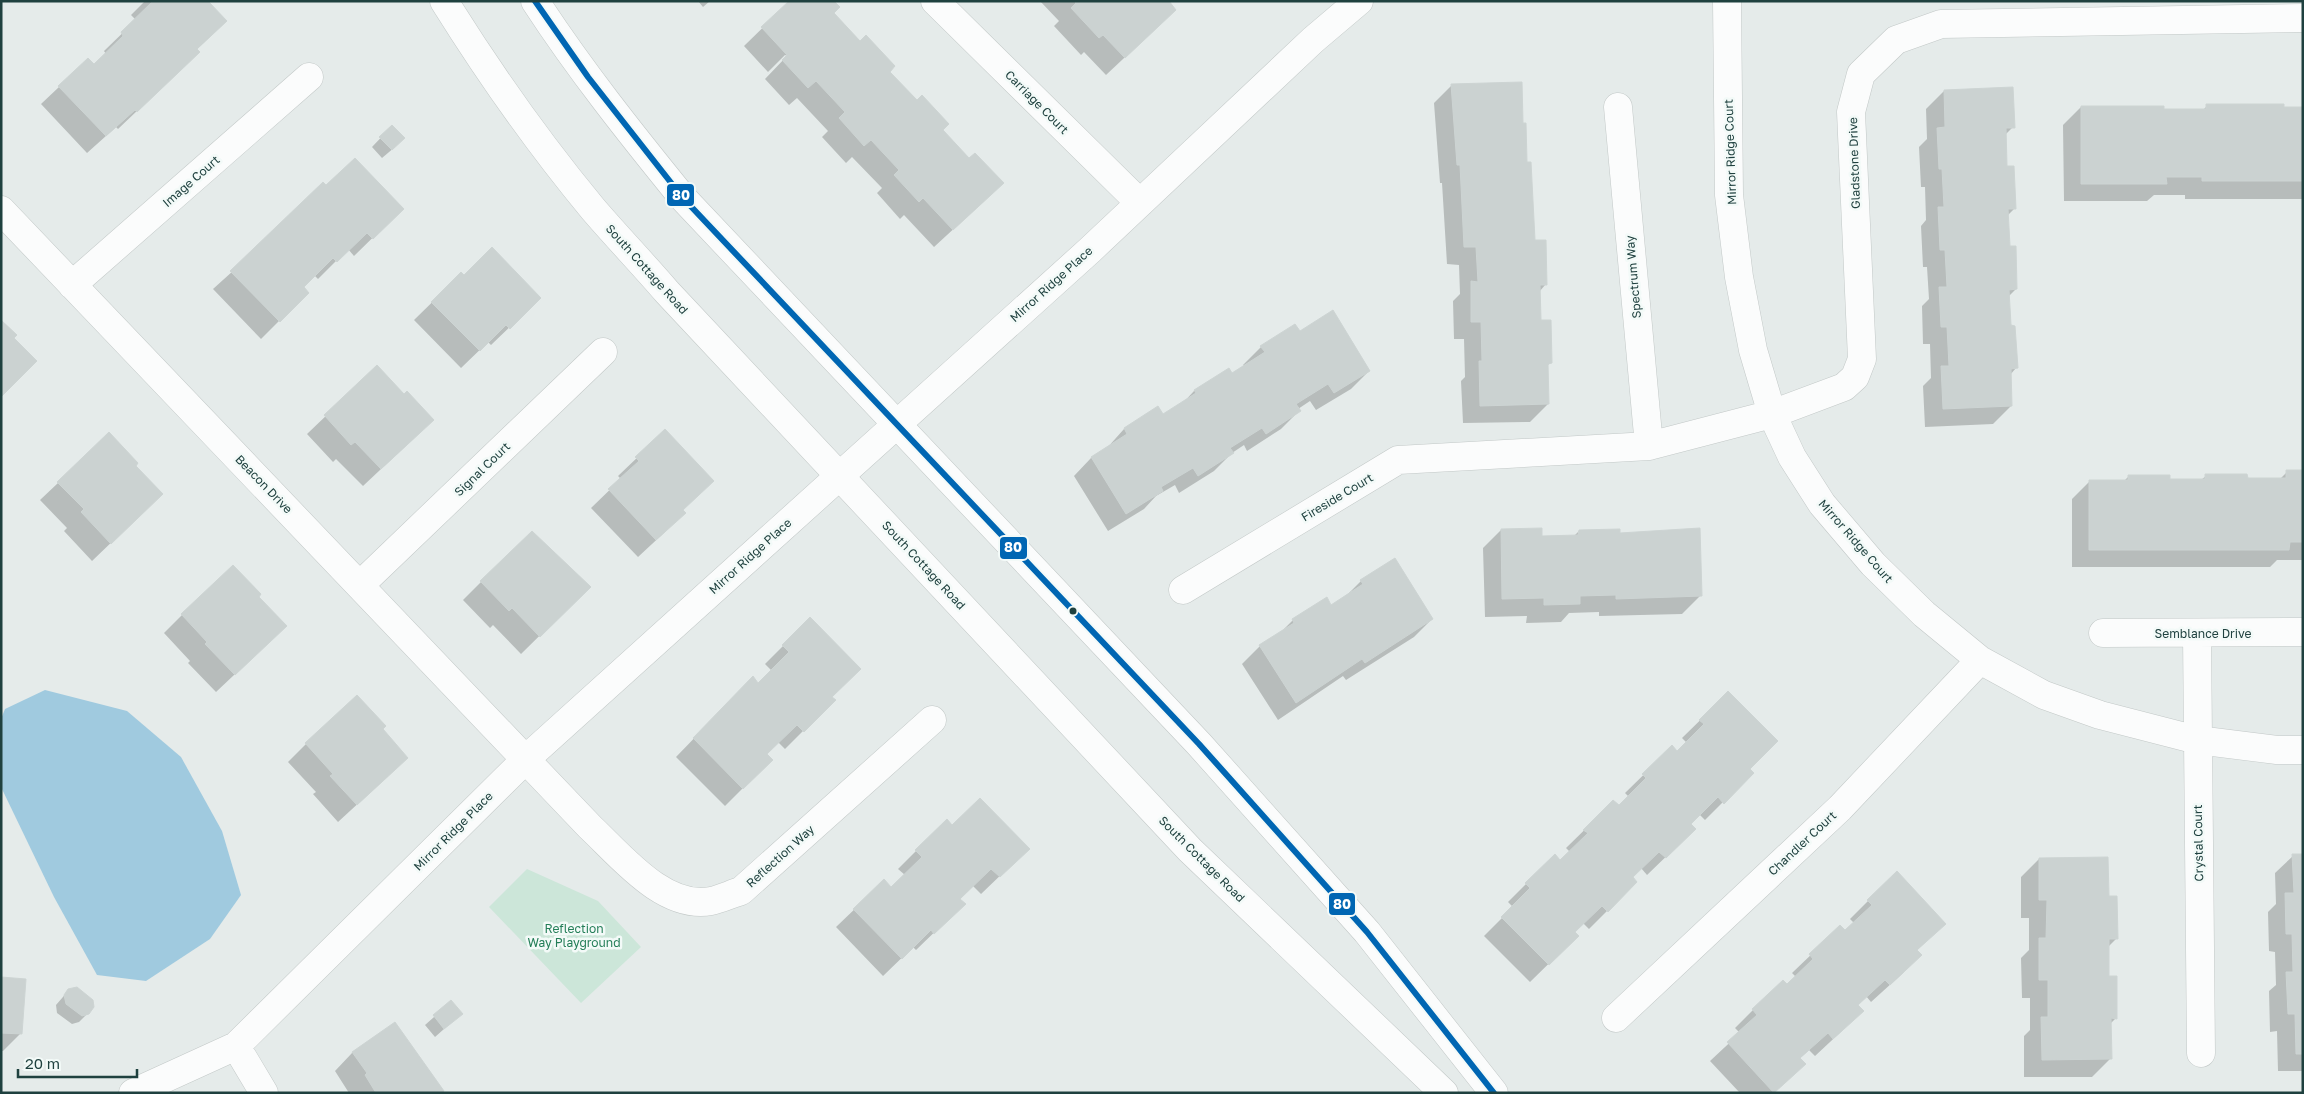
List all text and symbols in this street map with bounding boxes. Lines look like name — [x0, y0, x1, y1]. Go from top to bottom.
street label: Carriage Court — [1002, 67, 1072, 137]
street label: Mirror Ridge Court — [1721, 99, 1739, 205]
street label: Gladstone Drive — [1845, 117, 1863, 209]
street label: Image Court — [159, 152, 223, 210]
line badge: 80 — [666, 183, 695, 207]
text: 80 — [672, 186, 690, 203]
street label: South Cottage Road — [603, 221, 691, 317]
street label: Spectrum Way — [1622, 235, 1644, 319]
street label: Mirror Ridge Place — [1007, 243, 1095, 325]
street label: Signal Court — [451, 439, 513, 499]
street label: Beacon Drive — [232, 452, 296, 516]
street label: Fireside Court — [1298, 470, 1376, 524]
street label: Mirror Ridge Court — [1816, 496, 1897, 586]
street label: Mirror Ridge Place — [706, 515, 794, 597]
street label: South Cottage Road — [879, 518, 969, 612]
line badge: 80 — [999, 536, 1028, 560]
text: 80 — [1004, 538, 1022, 555]
unlabelled marker — [1068, 606, 1078, 616]
street label: Semblance Drive — [2155, 626, 2251, 641]
street label: Mirror Ridge Place — [410, 788, 496, 874]
street label: Crystal Court — [2190, 804, 2206, 882]
street label: Chandler Court — [1765, 807, 1839, 878]
street label: South Cottage Road — [1156, 813, 1248, 905]
street label: Reflection Way — [743, 821, 817, 890]
line badge: 80 — [1328, 892, 1356, 916]
text: 80 — [1333, 895, 1351, 912]
park label: Reflection Way Playground — [527, 921, 621, 950]
scale bar — [18, 1046, 136, 1078]
text: 20 m — [25, 1054, 60, 1072]

